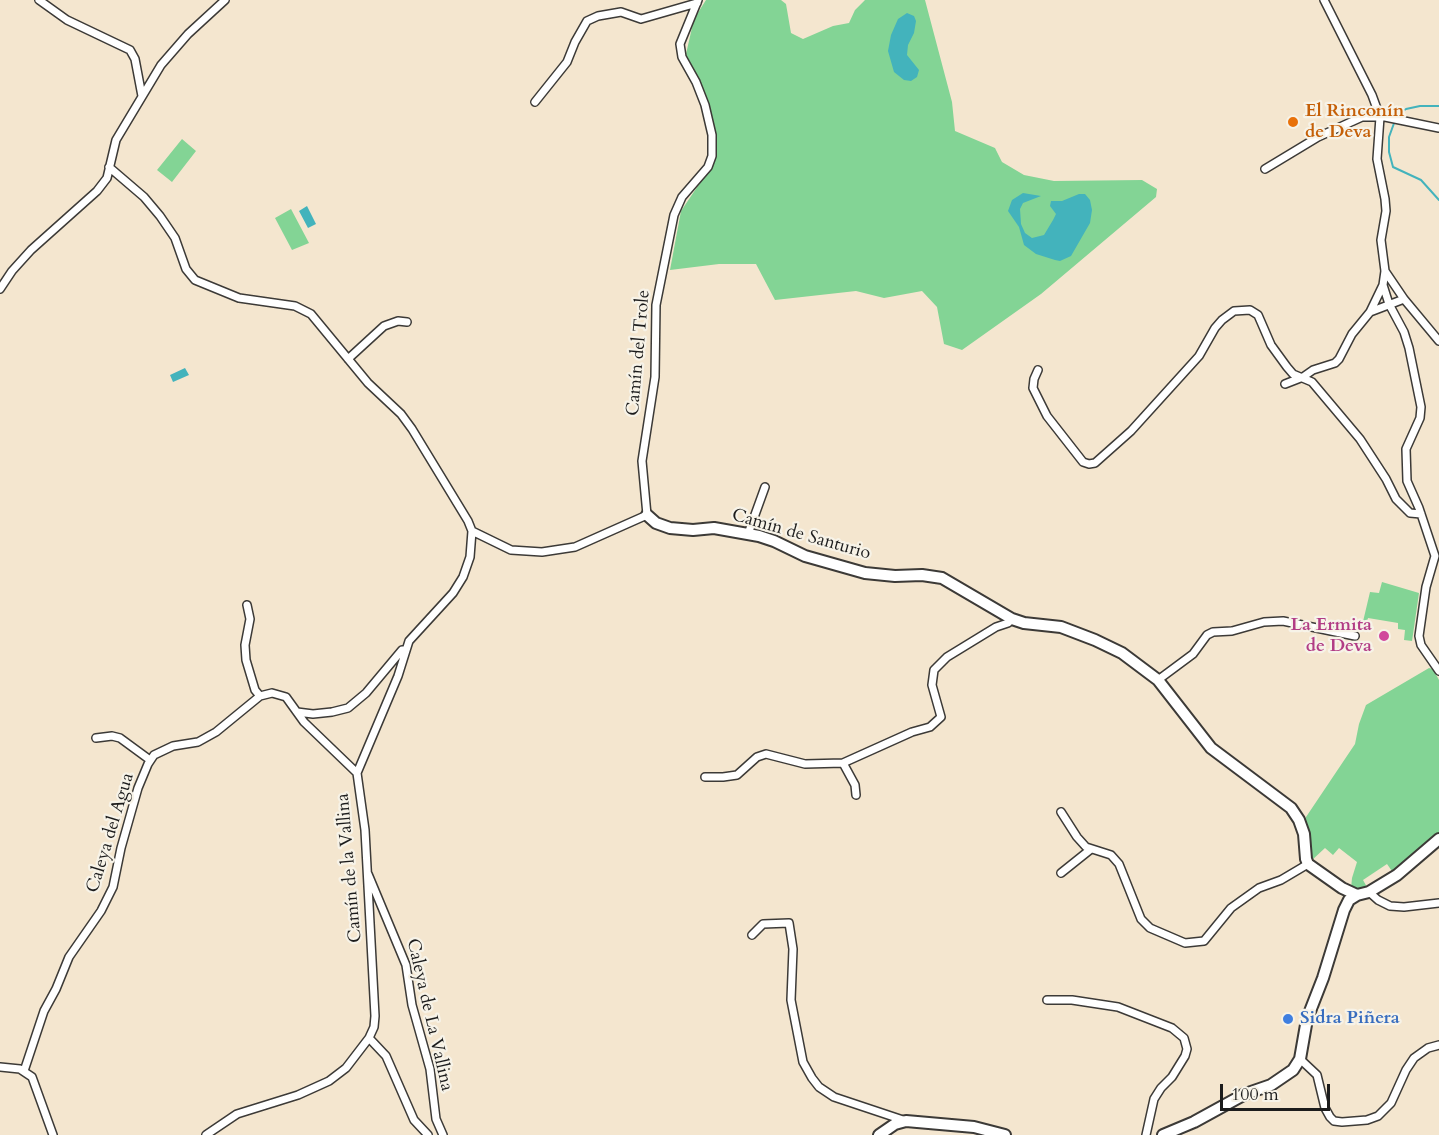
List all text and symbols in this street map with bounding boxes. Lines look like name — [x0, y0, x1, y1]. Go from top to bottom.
place label: El Rinconín de Deva — [1305, 101, 1404, 144]
marker: El Rinconín de Deva — [1286, 115, 1300, 129]
street label: Camín del Trole — [623, 289, 655, 417]
street label: Camín de Santurio — [729, 505, 873, 565]
place label: La Ermita de Deva — [1290, 615, 1372, 658]
marker: La Ermita de Deva — [1377, 629, 1391, 643]
street label: Caleya del Agua — [83, 770, 139, 896]
street label: Camín de la Vallina — [333, 792, 367, 944]
street label: Caleya de La Vallina — [401, 937, 457, 1093]
place label: Sidra Piñera — [1300, 1008, 1400, 1030]
marker: Sidra Piñera — [1281, 1012, 1295, 1026]
scale bar — [1223, 1072, 1332, 1110]
text: 100 m — [1231, 1082, 1279, 1107]

